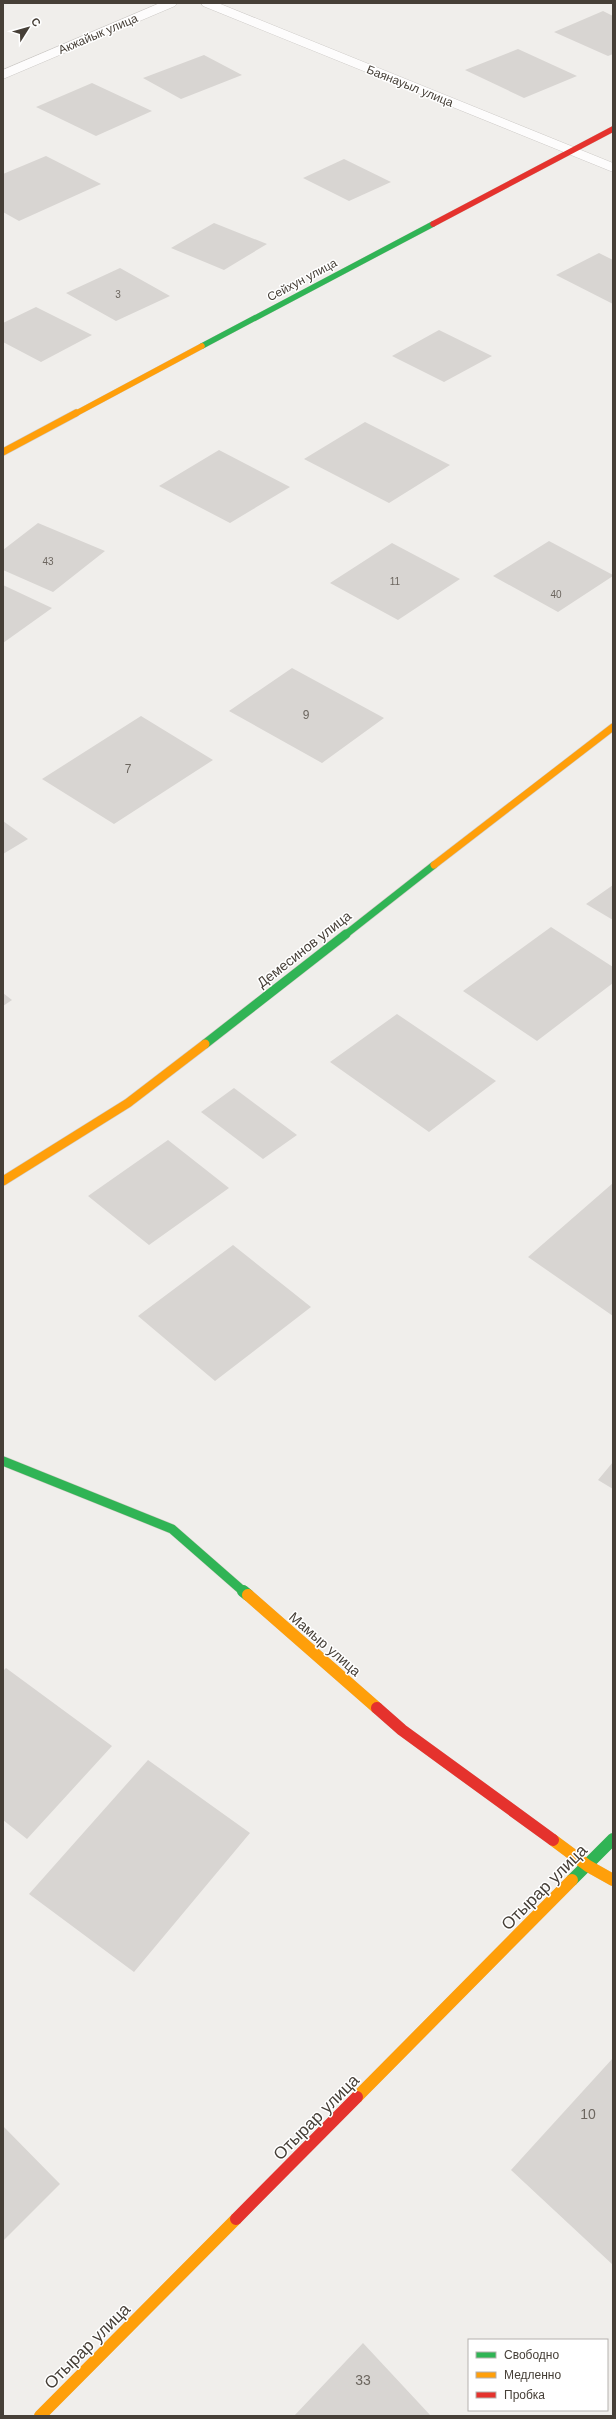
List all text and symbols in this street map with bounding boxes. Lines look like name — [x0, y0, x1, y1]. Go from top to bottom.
north arrow — [8, 8, 48, 48]
street label: Акжайык улица — [56, 11, 140, 57]
text: С — [29, 15, 43, 29]
street label: Баянауыл улица — [365, 62, 456, 110]
street label: Сейхун улица — [265, 256, 340, 304]
house number: 3 — [115, 289, 121, 300]
house number: 43 — [42, 556, 54, 567]
house number: 11 — [390, 576, 401, 587]
house number: 40 — [550, 589, 562, 600]
house number: 9 — [303, 708, 310, 722]
house number: 7 — [125, 762, 132, 776]
street label: Демесинов улица — [254, 907, 354, 991]
street label: Мамыр улица — [286, 1609, 364, 1680]
street label: Отырар улица — [498, 1840, 591, 1934]
street label: Отырар улица — [270, 2070, 363, 2164]
house number: 10 — [580, 2106, 596, 2122]
street label: Отырар улица — [41, 2299, 134, 2393]
legend — [468, 2339, 608, 2411]
text: Свободно — [504, 2348, 559, 2362]
text: Медленно — [504, 2368, 561, 2382]
house number: 33 — [355, 2372, 371, 2388]
text: Пробка — [504, 2388, 545, 2402]

